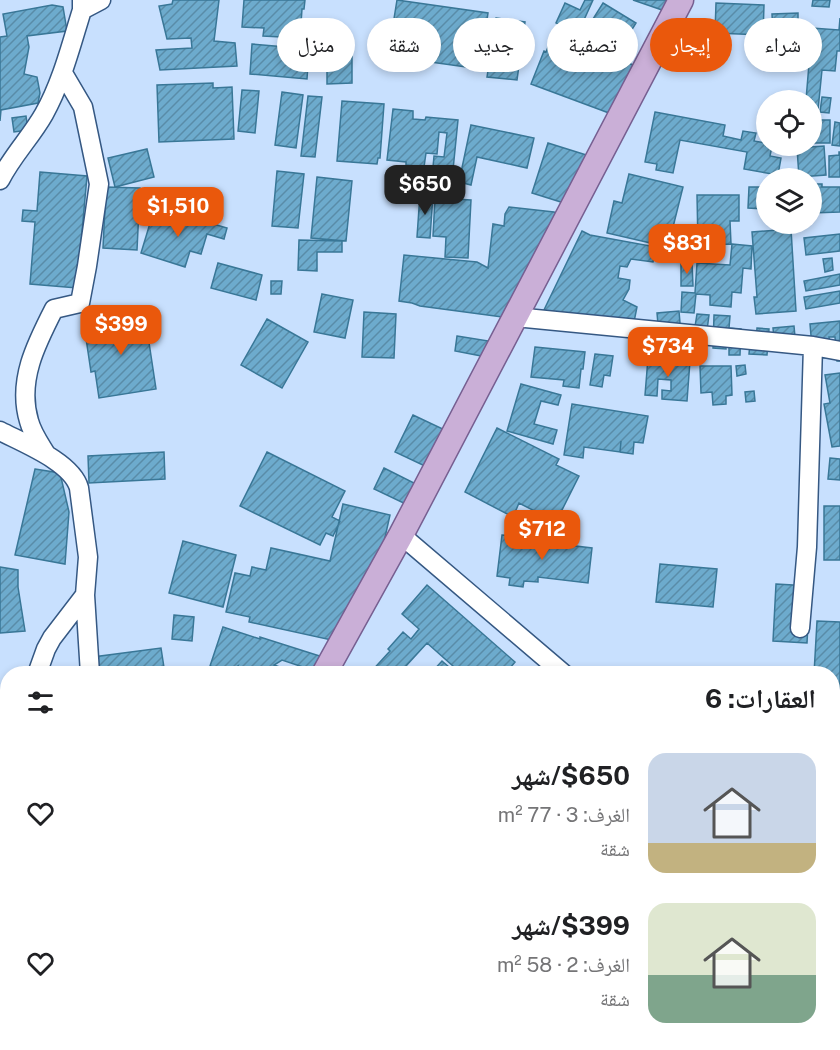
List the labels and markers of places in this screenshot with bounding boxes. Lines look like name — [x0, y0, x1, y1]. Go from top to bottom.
pin: $650 — [389, 165, 461, 216]
pin: $1,510 — [129, 187, 227, 238]
pin: $831 — [651, 224, 723, 275]
pin: $399 — [85, 305, 157, 356]
pin: $734 — [632, 327, 704, 378]
pin: $712 — [506, 510, 578, 561]

